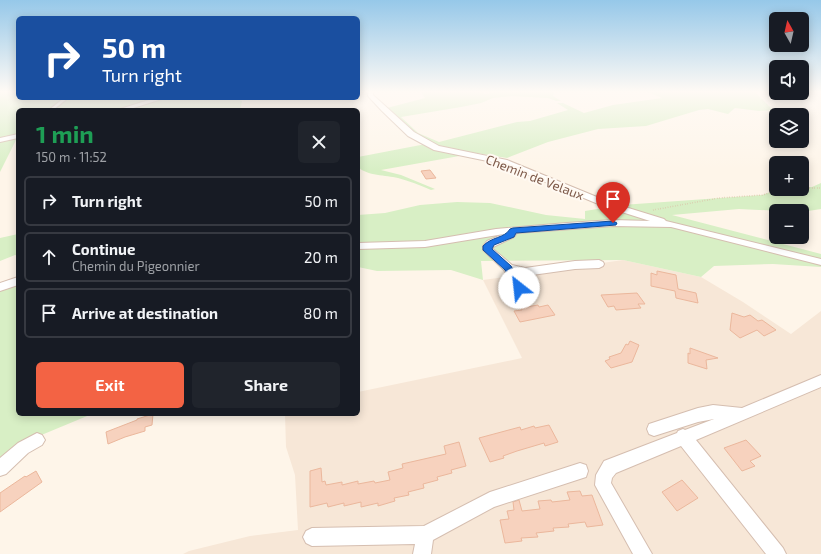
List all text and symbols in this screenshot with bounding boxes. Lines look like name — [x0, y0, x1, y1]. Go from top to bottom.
north arrow — [769, 12, 809, 52]
map controls — [769, 12, 809, 244]
text: 50 m — [102, 30, 166, 64]
icon: right — [36, 32, 88, 84]
button: sound — [769, 60, 809, 100]
text: Turn right — [102, 64, 182, 86]
button: layers — [769, 108, 809, 148]
text: 1 min — [36, 119, 94, 148]
button: close — [298, 121, 340, 163]
text: 150 m · 11:52 — [36, 149, 107, 165]
street label: Chemin de Velaux — [484, 151, 586, 203]
button: + — [769, 156, 809, 196]
pin — [596, 182, 630, 223]
icon: arrive — [602, 188, 624, 210]
icon: right — [38, 190, 60, 212]
text: Turn right — [72, 192, 142, 210]
text: 50 m — [304, 192, 338, 210]
button: − — [769, 204, 809, 244]
text: Continue — [72, 240, 135, 258]
icon: ahead — [38, 246, 60, 268]
text: 20 m — [304, 248, 338, 266]
text: Chemin du Pigeonnier — [72, 258, 200, 274]
position arrow — [498, 267, 540, 309]
icon: arrive — [38, 302, 60, 324]
text: Arrive at destination — [72, 304, 218, 322]
text: 80 m — [303, 304, 338, 322]
button: Exit — [36, 362, 184, 408]
button: Share — [192, 362, 340, 408]

